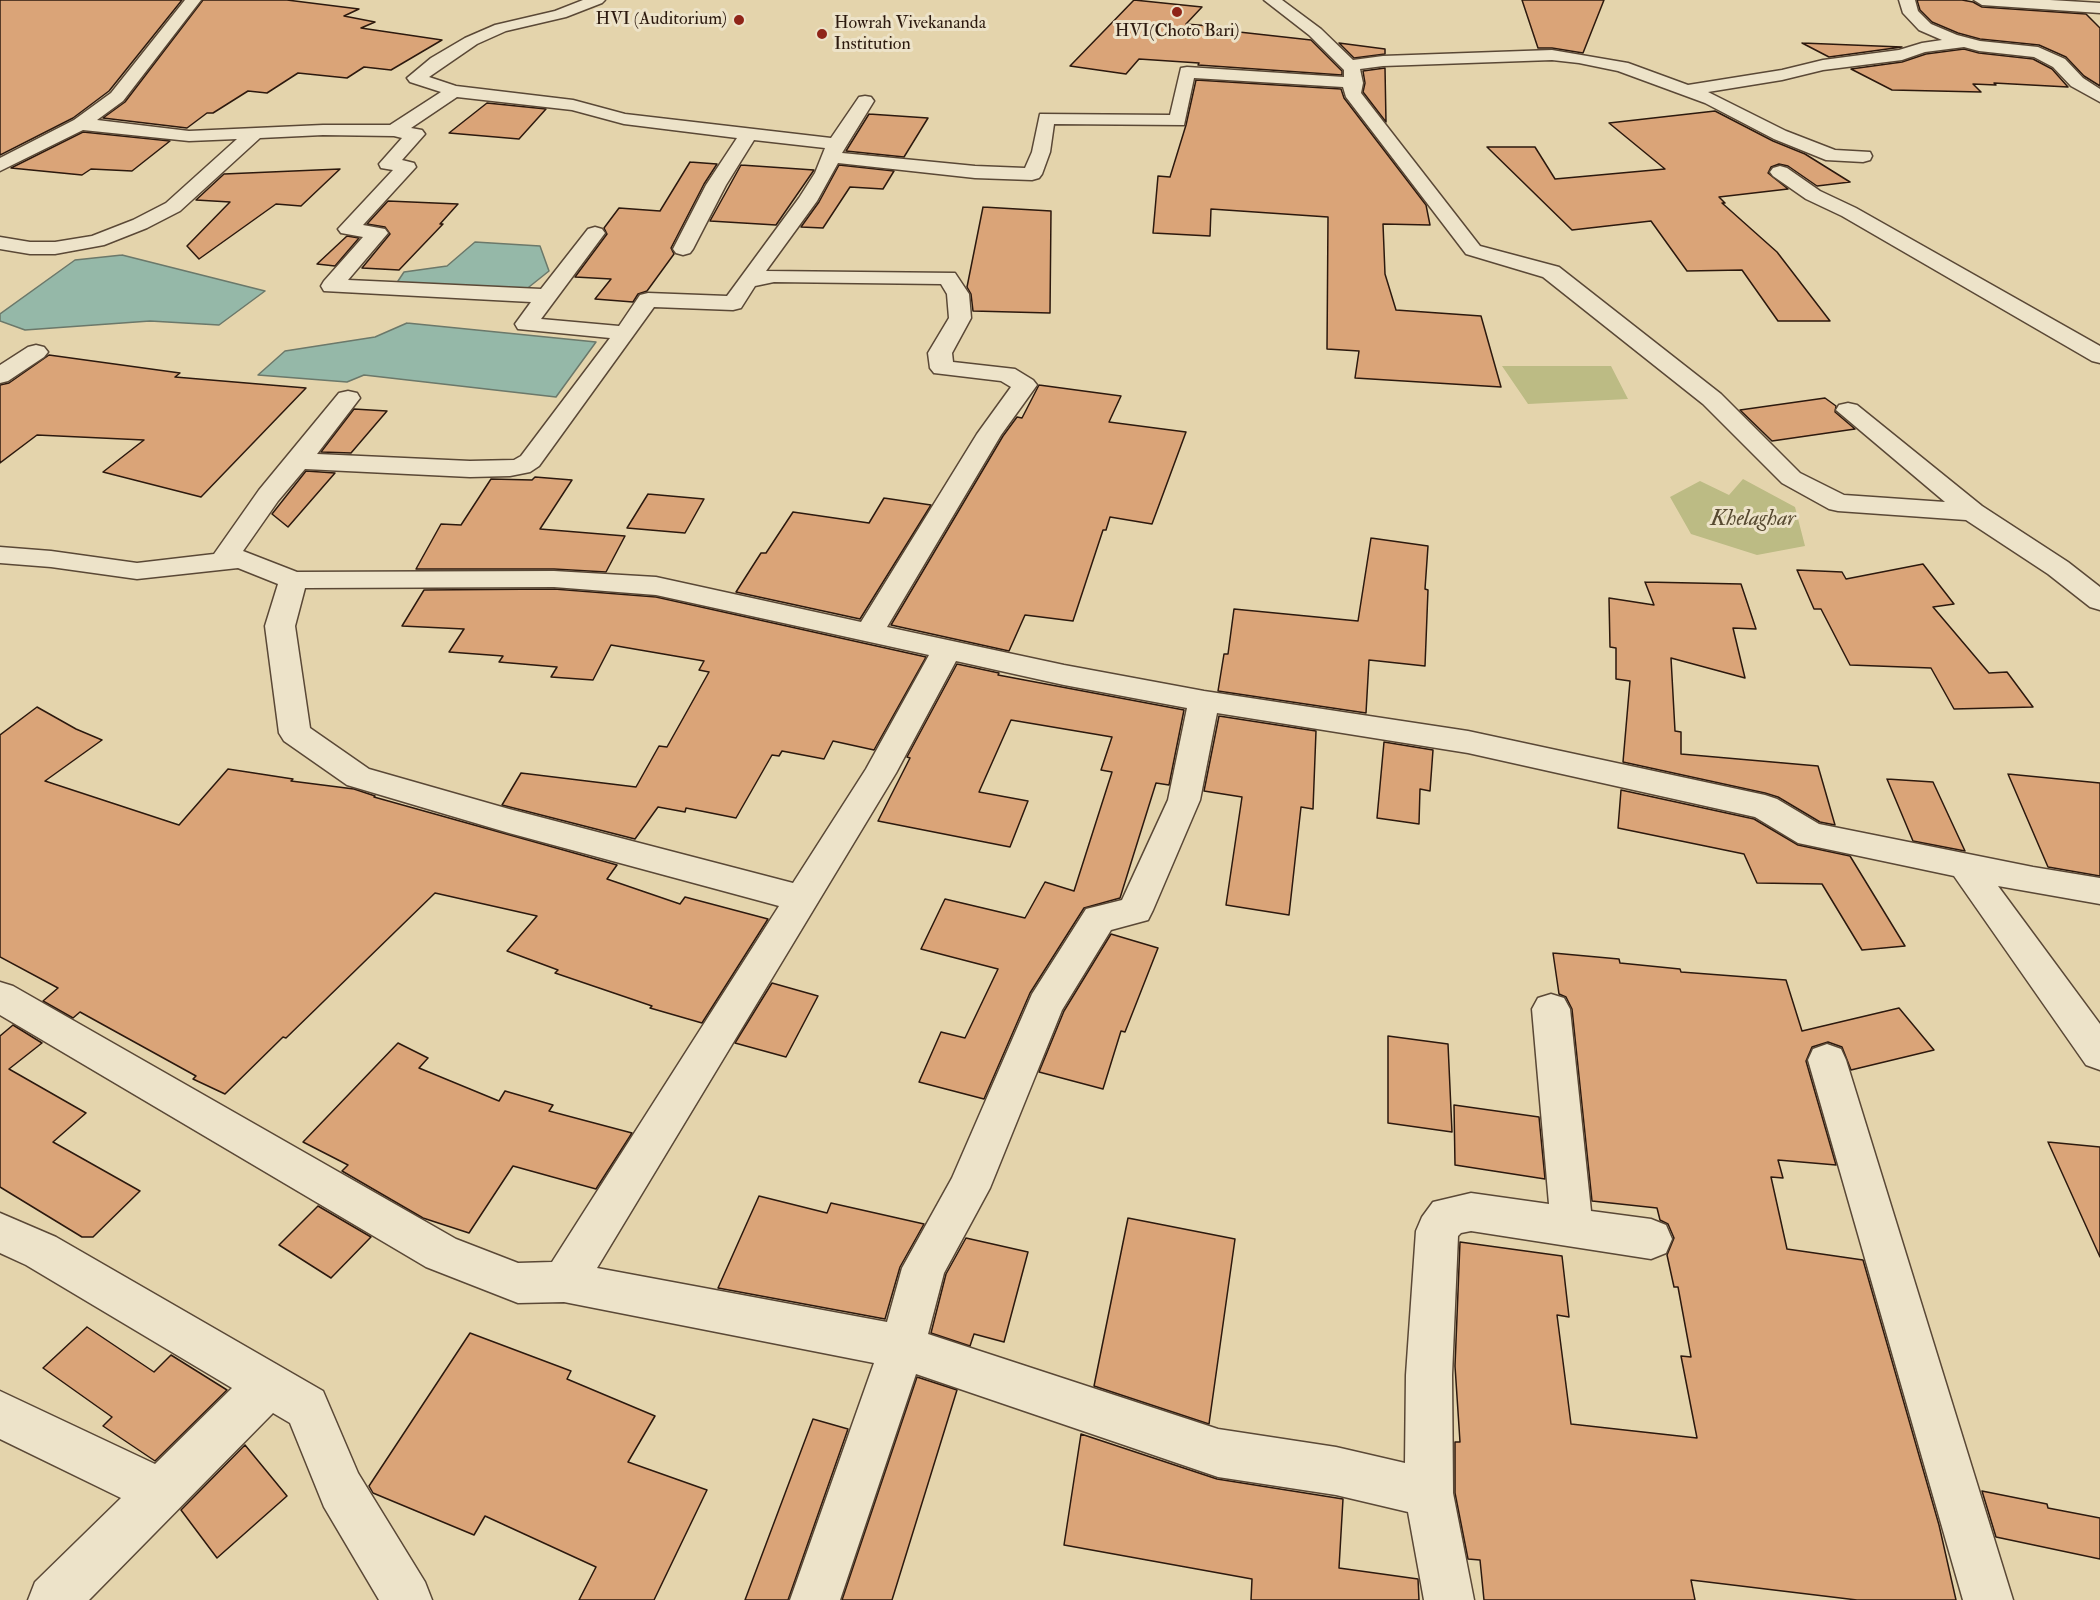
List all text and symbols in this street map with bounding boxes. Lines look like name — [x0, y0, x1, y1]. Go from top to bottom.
marker: HVI(Choto Bari) — [1170, 5, 1184, 19]
place label: HVI (Auditorium) — [595, 9, 727, 31]
marker: HVI (Auditorium) — [732, 13, 746, 27]
place label: Howrah Vivekananda Institution — [834, 13, 986, 56]
place label: HVI(Choto Bari) — [1115, 21, 1239, 43]
marker: Howrah Vivekananda Institution — [815, 27, 829, 41]
park label: Khelaghar — [1710, 507, 1796, 533]

